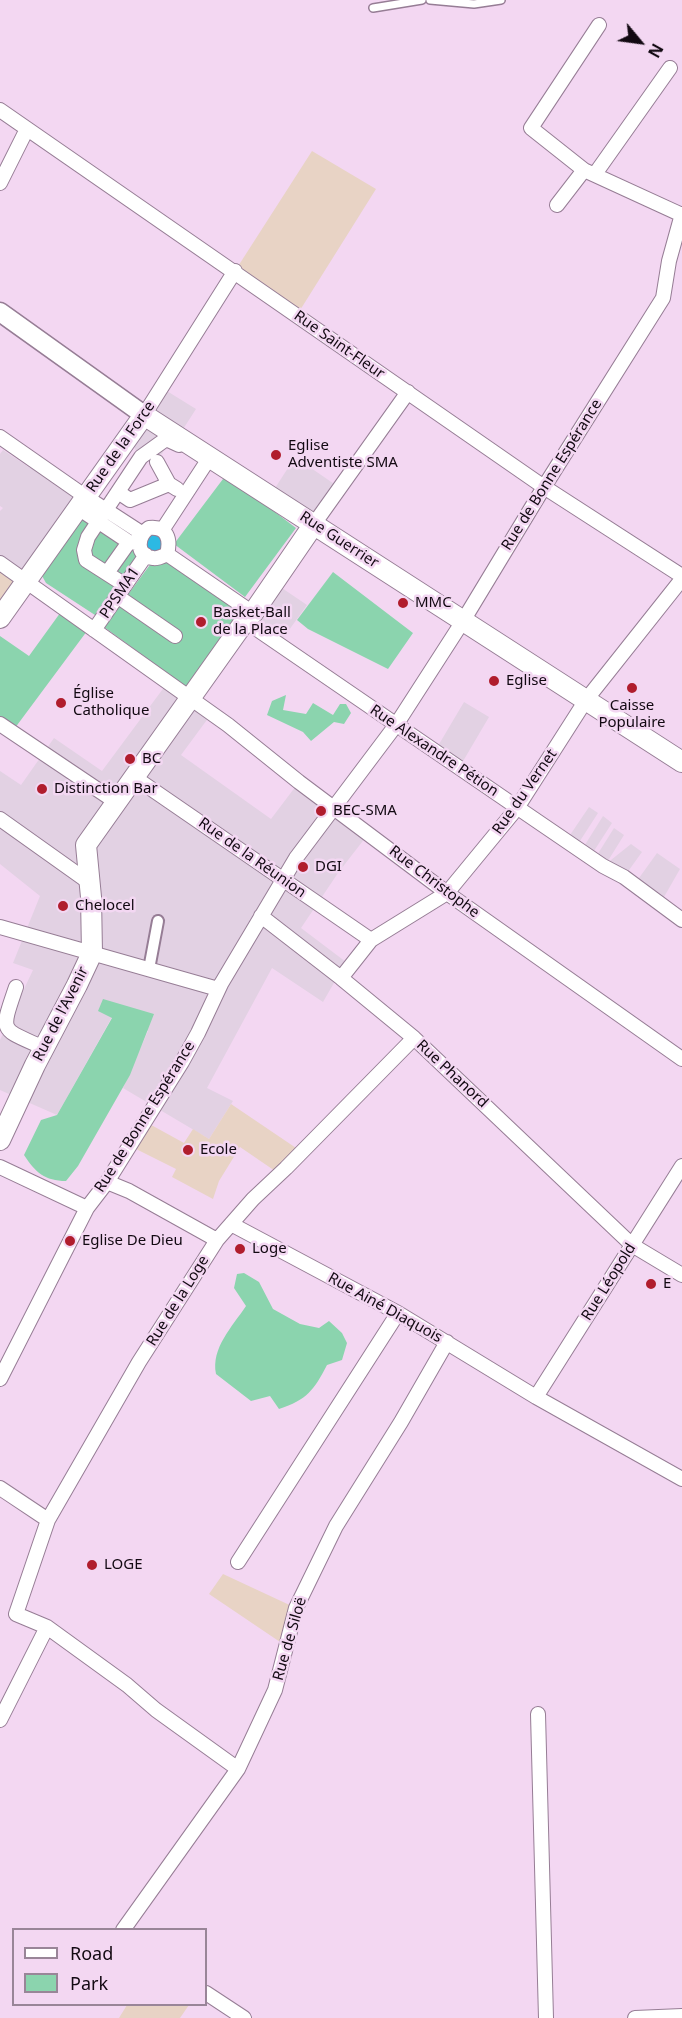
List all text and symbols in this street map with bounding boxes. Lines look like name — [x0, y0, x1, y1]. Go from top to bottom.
north arrow — [610, 12, 670, 72]
text: N — [643, 40, 669, 62]
street label: Rue Saint-Fleur — [290, 307, 388, 383]
street label: Rue de Bonne Espérance — [498, 396, 606, 554]
street label: Rue de la Force — [83, 398, 159, 496]
place label: Eglise Adventiste SMA — [288, 437, 398, 472]
marker: Eglise Adventiste SMA — [269, 448, 283, 462]
street label: Rue Guerrier — [296, 508, 382, 572]
street label: PPSMA1 — [96, 564, 144, 622]
place label: MMC — [415, 594, 452, 612]
marker: MMC — [396, 596, 410, 610]
place label: Basket-Ball de la Place — [213, 604, 291, 639]
marker: Basket-Ball de la Place — [194, 615, 208, 629]
place label: Eglise — [506, 672, 547, 690]
marker: Eglise — [487, 674, 501, 688]
marker: Caisse Populaire — [625, 681, 639, 695]
place label: Église Catholique — [73, 685, 149, 720]
marker: Église Catholique — [54, 696, 68, 710]
place label: Caisse Populaire — [598, 697, 666, 732]
street label: Rue Alexandre Pétion — [366, 701, 502, 801]
street label: Rue du Vernet — [489, 746, 561, 838]
place label: BC — [142, 750, 161, 768]
marker: BC — [123, 752, 137, 766]
place label: Distinction Bar — [54, 780, 158, 798]
marker: Distinction Bar — [35, 782, 49, 796]
place label: BEC-SMA — [333, 802, 397, 820]
marker: BEC-SMA — [314, 804, 328, 818]
street label: Rue de la Réunion — [195, 814, 309, 902]
street label: Rue Christophe — [385, 842, 483, 922]
place label: DGI — [315, 858, 342, 876]
marker: DGI — [296, 860, 310, 874]
place label: Chelocel — [75, 897, 135, 915]
marker: Chelocel — [56, 899, 70, 913]
street label: Rue de l'Avenir — [29, 964, 93, 1064]
street label: Rue Phanord — [413, 1036, 491, 1112]
street label: Rue de Bonne Espérance — [91, 1038, 199, 1196]
place label: Ecole — [200, 1141, 237, 1159]
marker: Ecole — [181, 1143, 195, 1157]
place label: Eglise De Dieu — [82, 1232, 183, 1250]
marker: Eglise De Dieu — [63, 1234, 77, 1248]
place label: Loge — [252, 1240, 287, 1258]
street label: Rue Léopold — [578, 1240, 640, 1324]
marker: Loge — [233, 1242, 247, 1256]
street label: Rue de la Loge — [143, 1252, 213, 1350]
street label: Rue Ainé Diaquois — [325, 1269, 445, 1347]
place label: E — [663, 1275, 671, 1293]
marker: E — [644, 1277, 658, 1291]
place label: LOGE — [104, 1556, 143, 1574]
marker: LOGE — [85, 1558, 99, 1572]
street label: Rue de Siloë — [269, 1595, 311, 1683]
legend — [12, 1928, 207, 2006]
text: Road — [70, 1941, 113, 1965]
text: Park — [70, 1971, 108, 1995]

